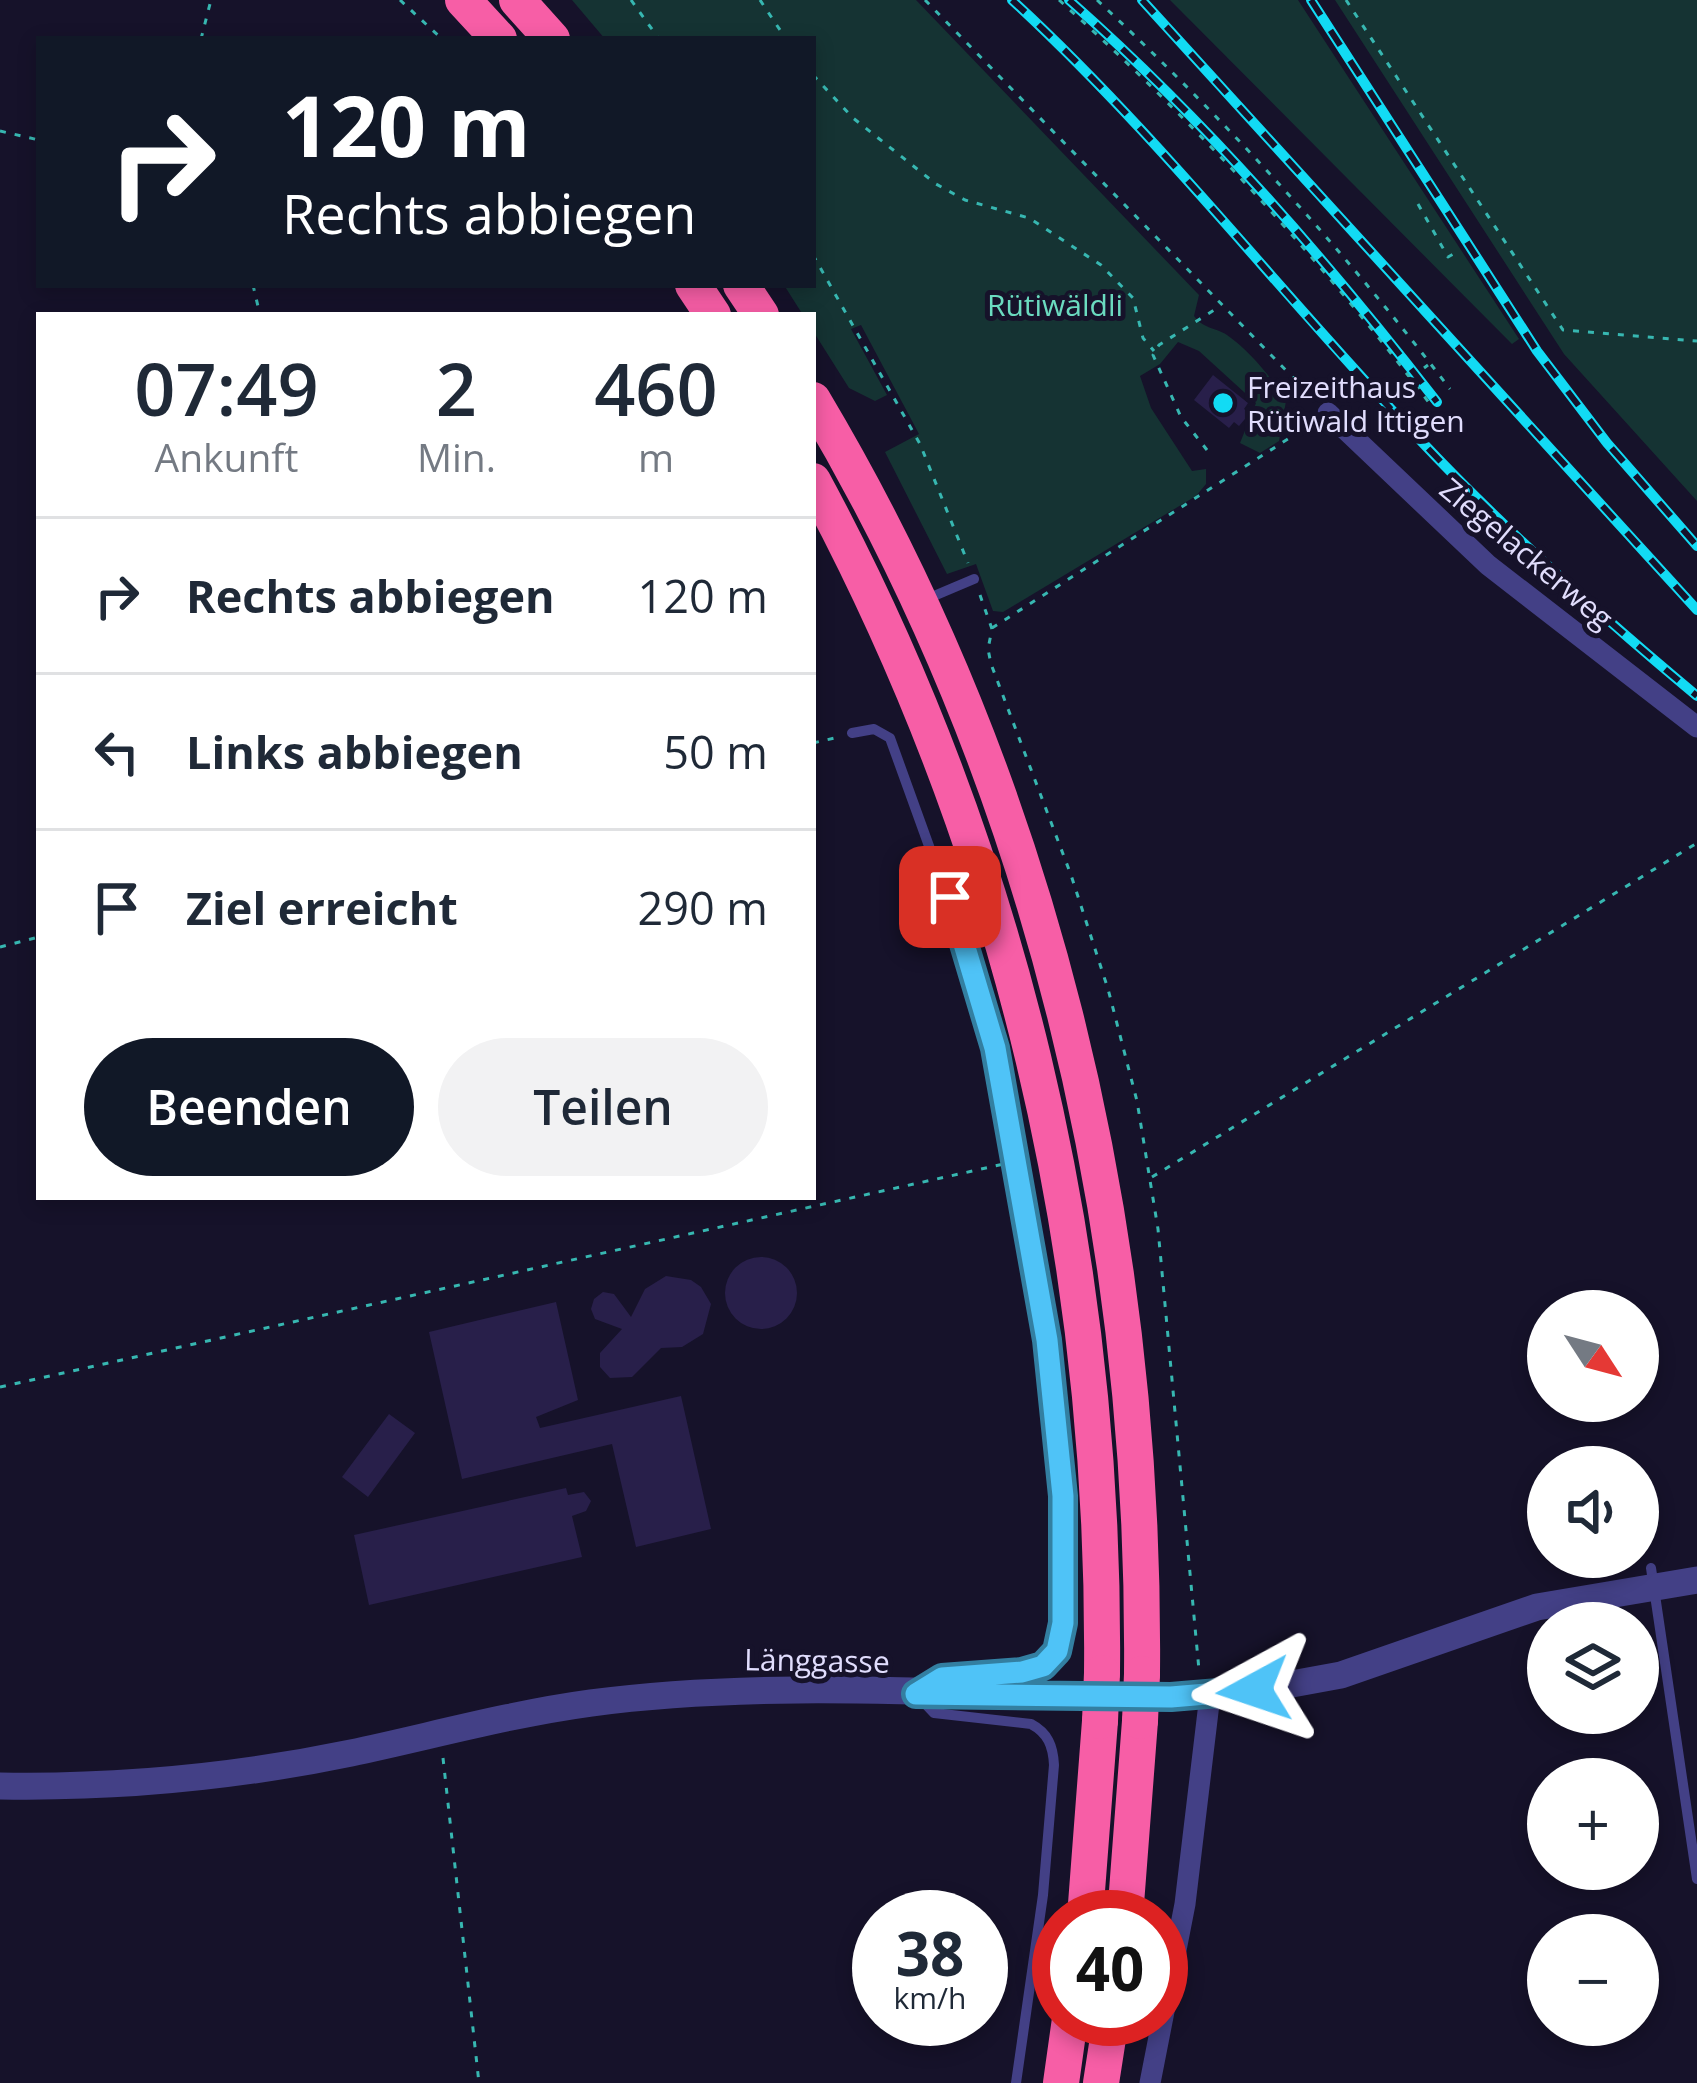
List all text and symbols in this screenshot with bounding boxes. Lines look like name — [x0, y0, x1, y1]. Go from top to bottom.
text: 120 m — [282, 67, 530, 182]
icon: right — [84, 84, 240, 240]
text: Rechts abbiegen — [282, 176, 696, 250]
park label: Rütiwäldli — [987, 284, 1123, 325]
text: 07:49 — [134, 339, 319, 437]
text: 2 — [436, 339, 477, 437]
text: 460 — [594, 339, 718, 437]
place label: Freizeithaus Rütiwald Ittigen — [1247, 366, 1465, 441]
marker: Freizeithaus Rütiwald Ittigen — [1210, 390, 1236, 416]
text: Ankunft — [154, 430, 298, 483]
text: Min. — [417, 430, 496, 483]
text: m — [638, 430, 674, 483]
street label: Ziegelackerweg — [1432, 468, 1622, 638]
icon: right — [84, 563, 150, 629]
text: Rechts abbiegen — [186, 565, 555, 626]
text: 120 m — [637, 565, 768, 626]
icon: left — [84, 719, 150, 785]
text: Links abbiegen — [186, 721, 523, 782]
text: 50 m — [663, 721, 768, 782]
pin — [899, 846, 1001, 948]
icon: arrive — [917, 864, 983, 930]
icon: arrive — [84, 875, 150, 941]
text: Ziel erreicht — [186, 877, 458, 938]
text: 290 m — [637, 877, 768, 938]
button: Beenden — [84, 1038, 414, 1176]
button: Teilen — [438, 1038, 768, 1176]
north arrow — [1527, 1290, 1659, 1422]
map controls — [1527, 1290, 1659, 2046]
button: sound — [1527, 1446, 1659, 1578]
button: layers — [1527, 1602, 1659, 1734]
position arrow — [1191, 1627, 1317, 1753]
street label: Länggasse — [744, 1638, 890, 1682]
button: + — [1527, 1758, 1659, 1890]
speed limit sign: 40 — [1032, 1890, 1188, 2046]
text: 38 — [896, 1912, 964, 1994]
button: − — [1527, 1914, 1659, 2046]
text: km/h — [894, 1977, 966, 2018]

